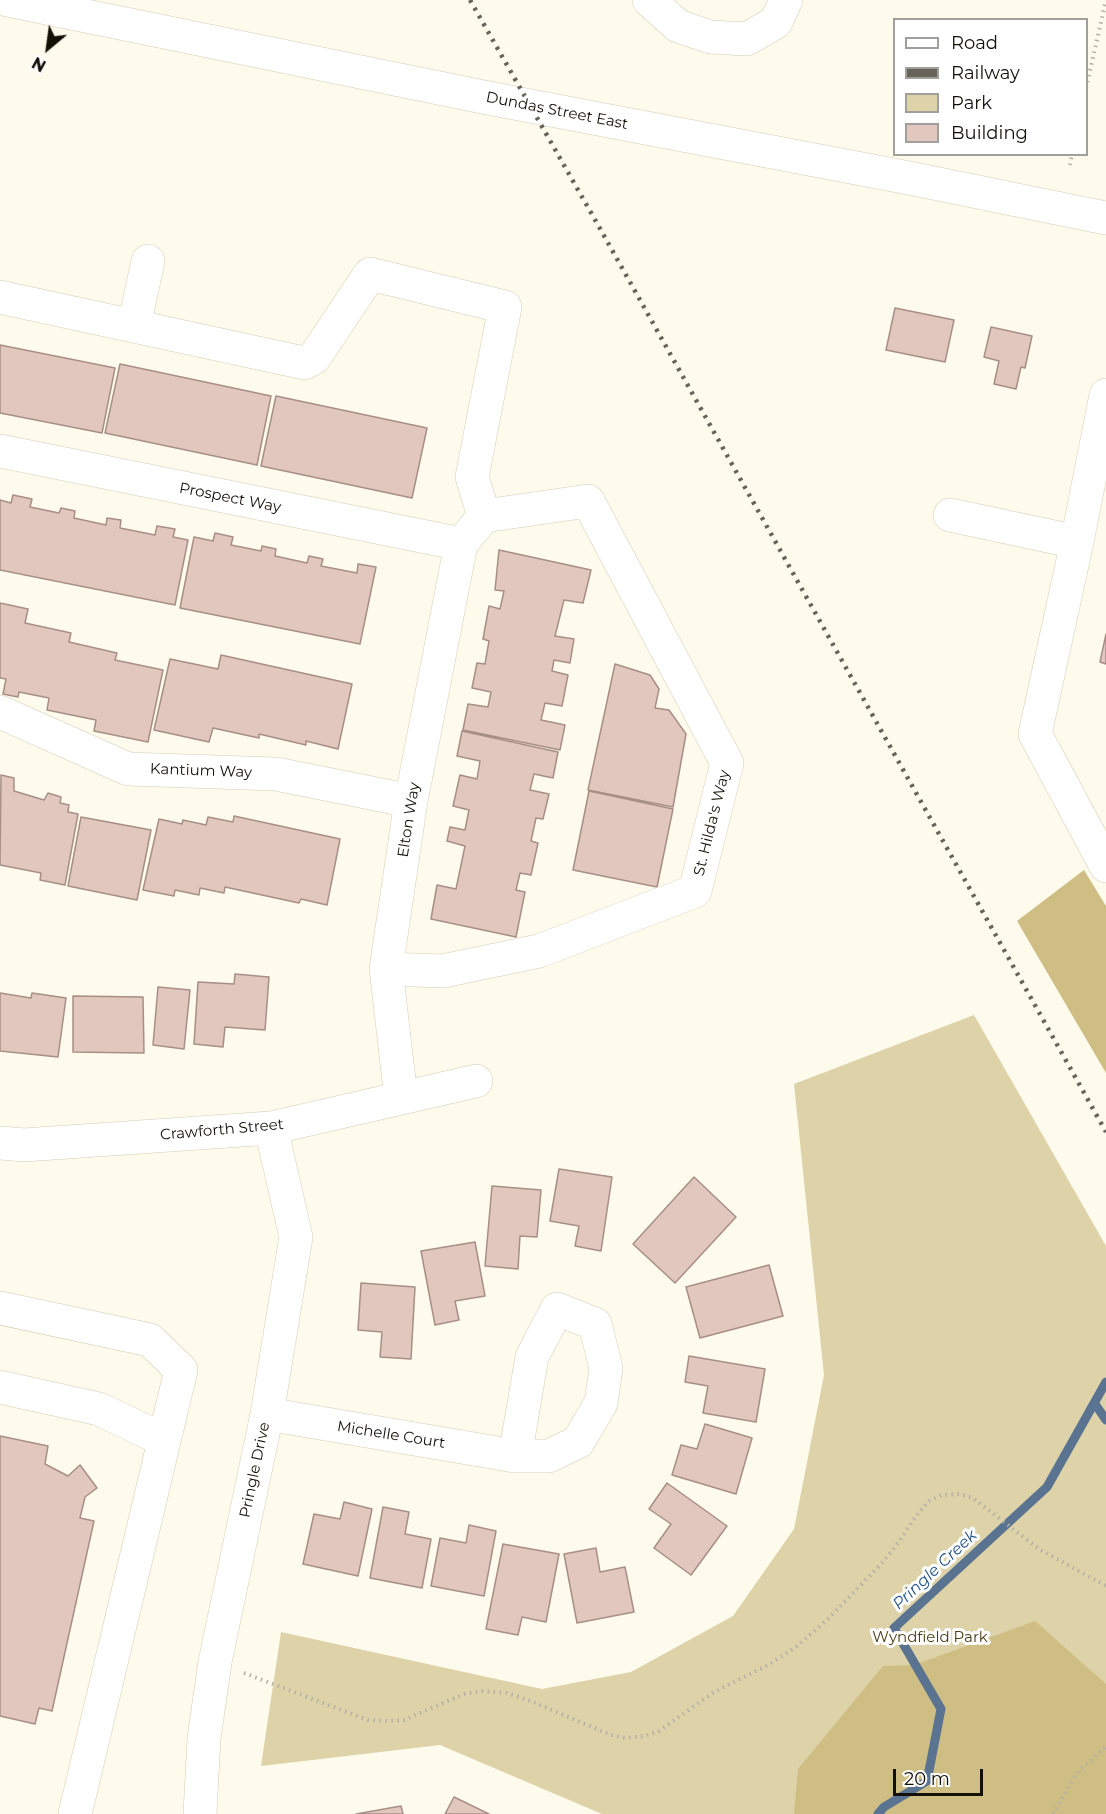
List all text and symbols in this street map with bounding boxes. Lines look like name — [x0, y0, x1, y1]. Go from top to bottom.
north arrow — [18, 18, 78, 78]
legend — [893, 18, 1088, 156]
text: Road — [951, 32, 998, 54]
text: N — [29, 53, 49, 76]
text: Railway — [951, 62, 1020, 84]
street label: Dundas Street East — [484, 88, 630, 134]
text: Park — [951, 92, 992, 114]
text: Building — [951, 122, 1028, 144]
street label: Prospect Way — [178, 479, 282, 517]
street label: Kantium Way — [150, 760, 252, 782]
street label: St. Hilda's Way — [690, 768, 734, 878]
street label: Elton Way — [394, 781, 424, 859]
street label: Crawforth Street — [159, 1116, 285, 1144]
street label: Michelle Court — [336, 1418, 446, 1452]
street label: Pringle Drive — [236, 1421, 274, 1519]
water label: Pringle Creek — [889, 1526, 981, 1614]
park label: Wyndfield Park — [872, 1629, 988, 1647]
scale bar — [896, 1757, 986, 1795]
text: 20 m — [904, 1768, 950, 1790]

